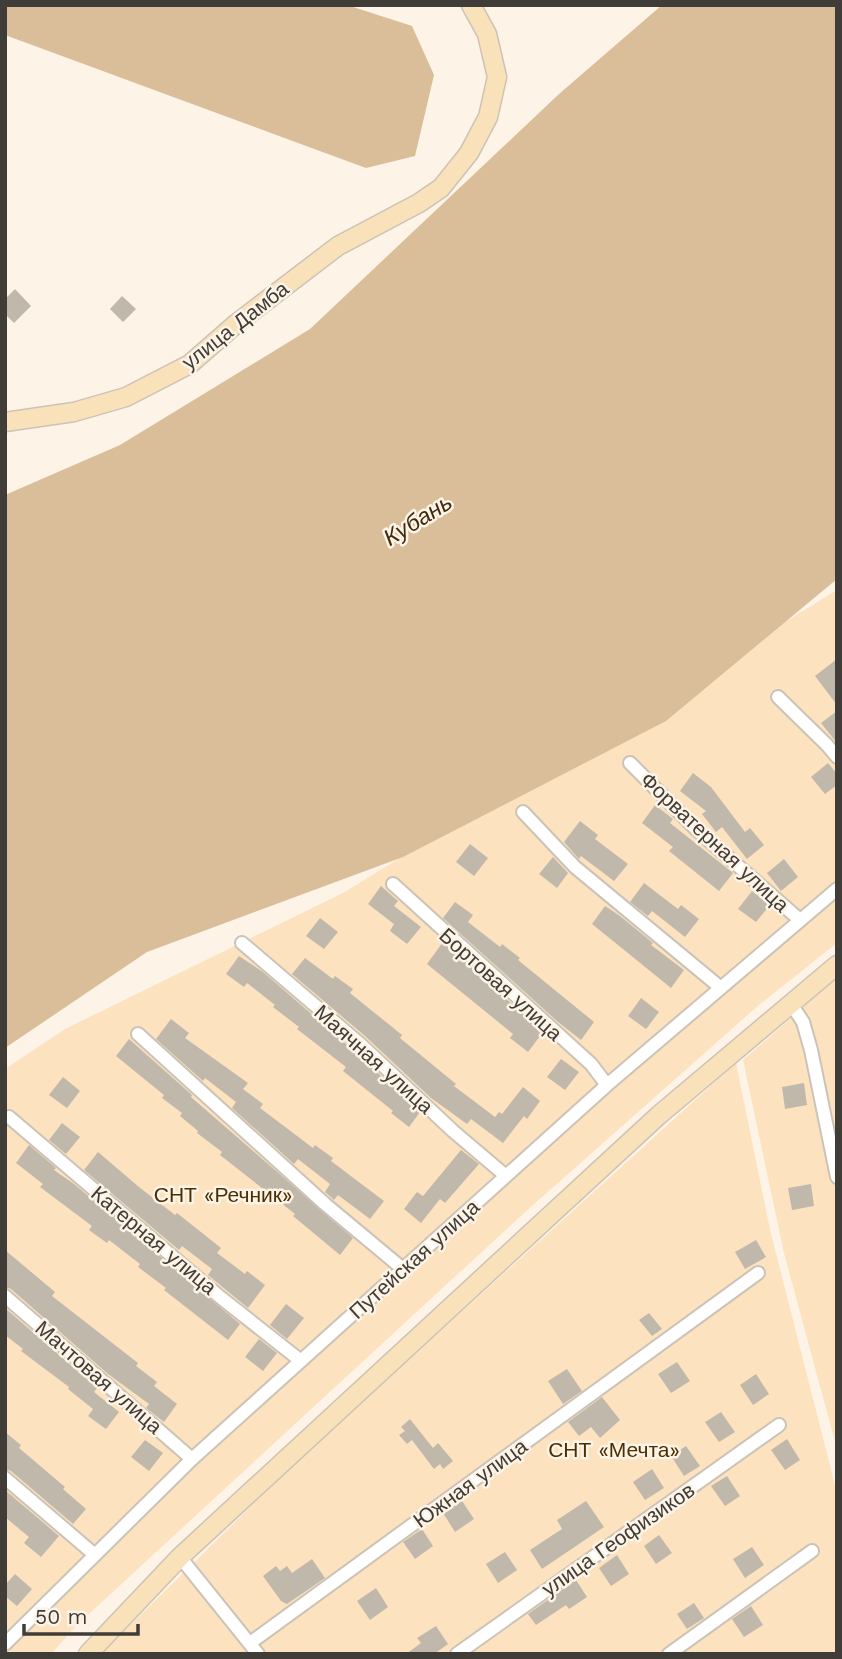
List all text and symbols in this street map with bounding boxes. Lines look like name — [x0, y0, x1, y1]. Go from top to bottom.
street label: улица Дамба — [177, 275, 293, 374]
water label: Кубань — [379, 488, 457, 552]
street label: Форватерная улица — [636, 767, 795, 917]
street label: Бортовая улица — [434, 922, 568, 1046]
street label: Маячная улица — [309, 999, 439, 1119]
street label: Катерная улица — [86, 1180, 222, 1300]
park label: СНТ «Речник» — [154, 1182, 292, 1207]
street label: Путейская улица — [344, 1194, 484, 1324]
street label: Мачтовая улица — [30, 1315, 168, 1439]
street label: Южная улица — [408, 1433, 532, 1533]
park label: СНТ «Мечта» — [548, 1437, 680, 1462]
street label: улица Геофизиков — [537, 1477, 699, 1601]
scale bar — [24, 1592, 138, 1636]
text: 50 m — [35, 1604, 87, 1629]

